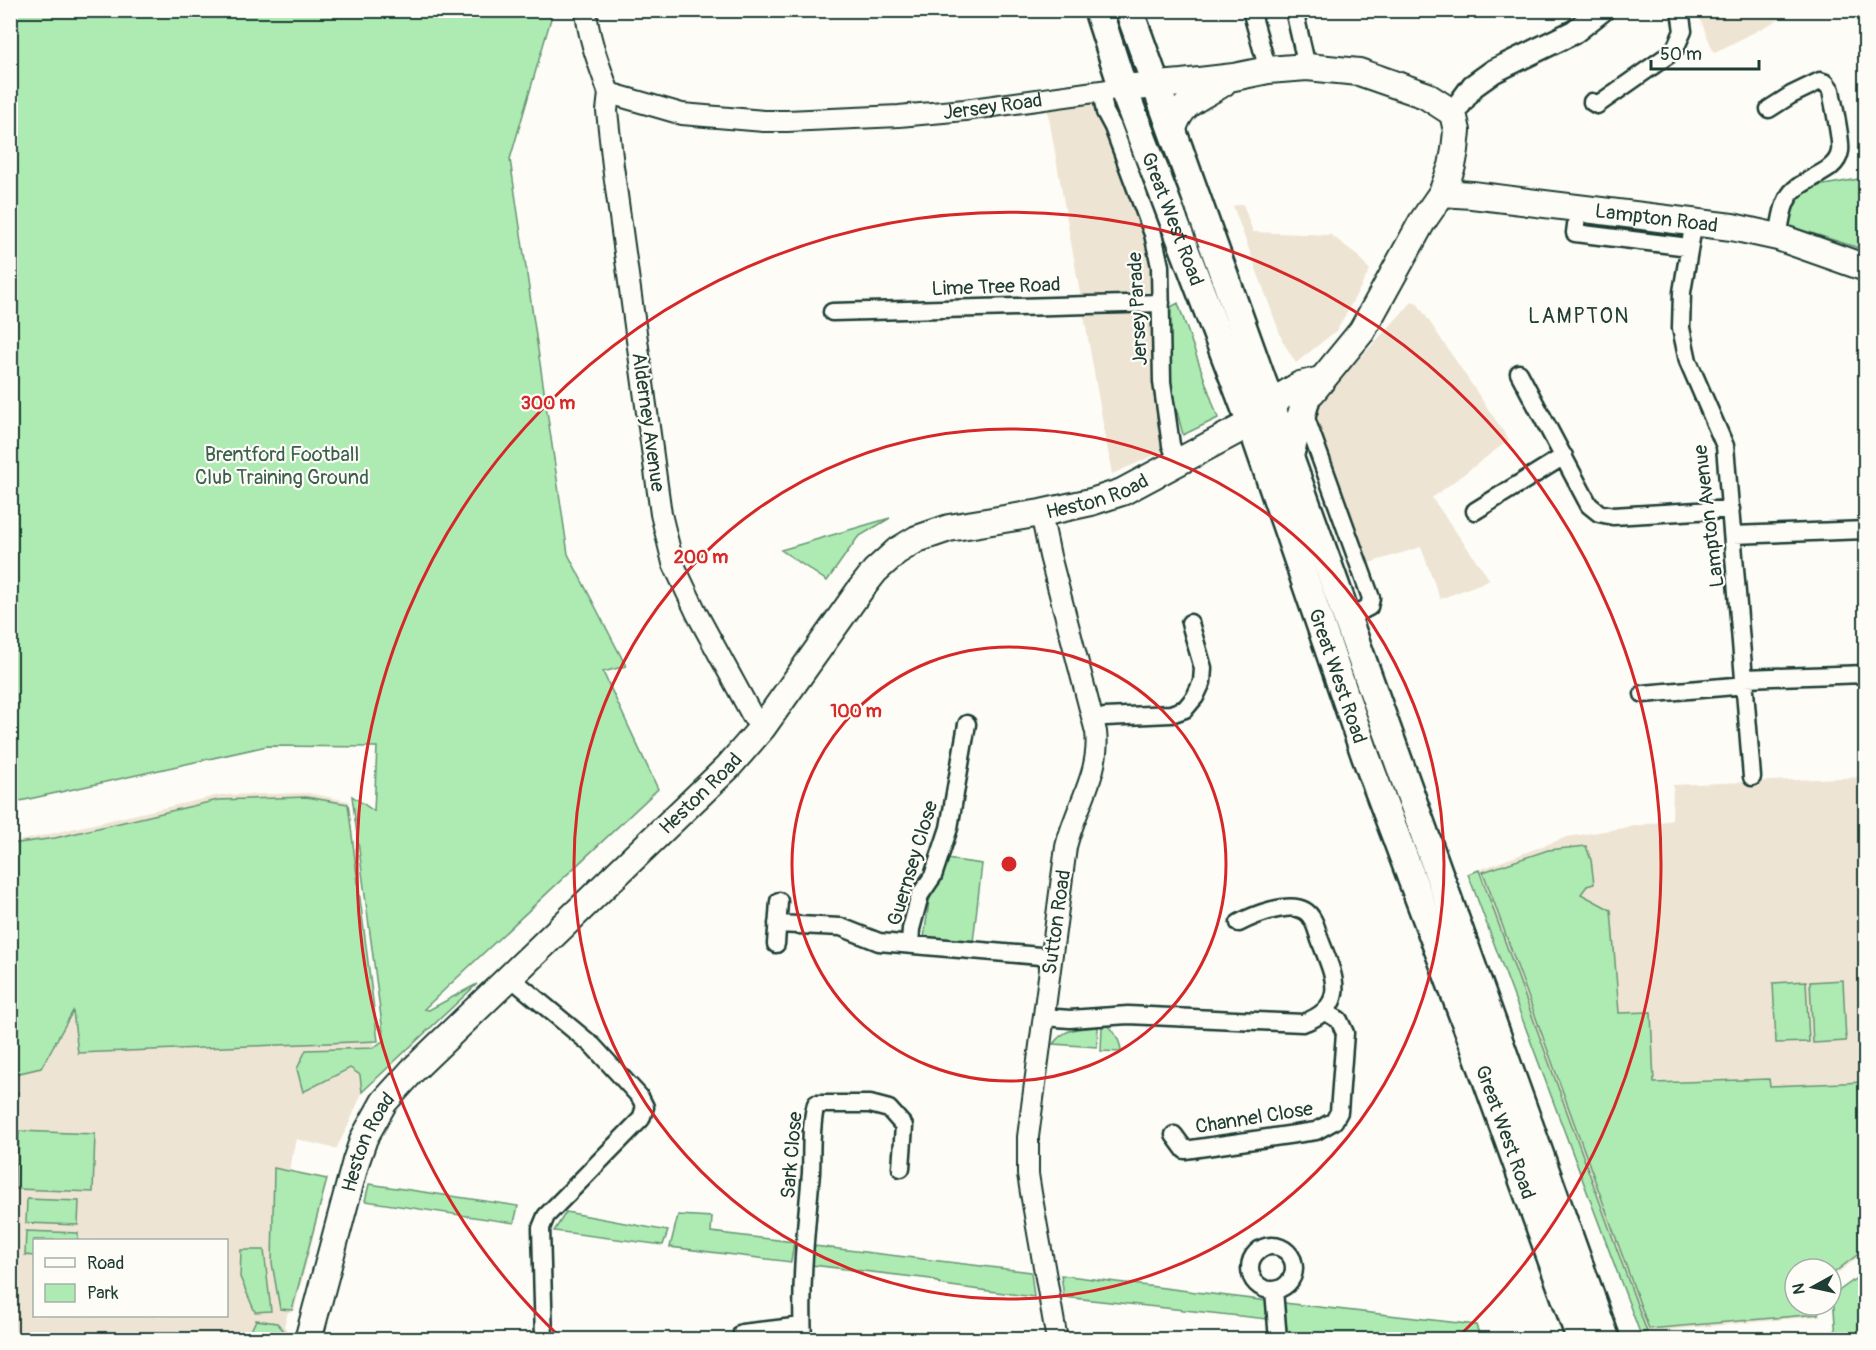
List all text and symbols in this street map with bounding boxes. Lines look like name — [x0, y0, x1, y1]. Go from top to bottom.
scale bar — [1651, 33, 1759, 71]
text: 50 m — [1660, 43, 1702, 66]
street label: Jersey Road — [942, 87, 1044, 125]
street label: Great West Road — [1136, 149, 1209, 289]
street label: Lampton Road — [1594, 198, 1719, 238]
street label: Jersey Parade — [1122, 251, 1153, 367]
street label: Lime Tree Road — [931, 272, 1061, 301]
district label: LAMPTON — [1528, 303, 1630, 330]
street label: Alderney Avenue — [626, 351, 671, 493]
text: 300 m — [521, 392, 575, 415]
park label: Brentford Football Club Training Ground — [195, 442, 369, 490]
street label: Lampton Avenue — [1687, 443, 1730, 589]
street label: Heston Road — [1044, 468, 1153, 525]
text: 200 m — [674, 546, 728, 569]
street label: Great West Road — [1303, 605, 1372, 747]
text: 100 m — [830, 700, 882, 723]
street label: Heston Road — [654, 748, 748, 840]
street label: Guernsey Close — [882, 797, 943, 929]
centre of rings — [999, 854, 1019, 874]
street label: Sutton Road — [1037, 868, 1076, 976]
street label: Great West Road — [1470, 1062, 1541, 1203]
street label: Heston Road — [336, 1087, 400, 1195]
street label: Channel Close — [1194, 1096, 1315, 1139]
street label: Sark Close — [775, 1110, 808, 1200]
legend — [33, 1239, 228, 1317]
text: Road — [87, 1252, 124, 1275]
north arrow — [1783, 1257, 1843, 1317]
text: Park — [87, 1282, 119, 1305]
text: N — [1788, 1282, 1810, 1296]

